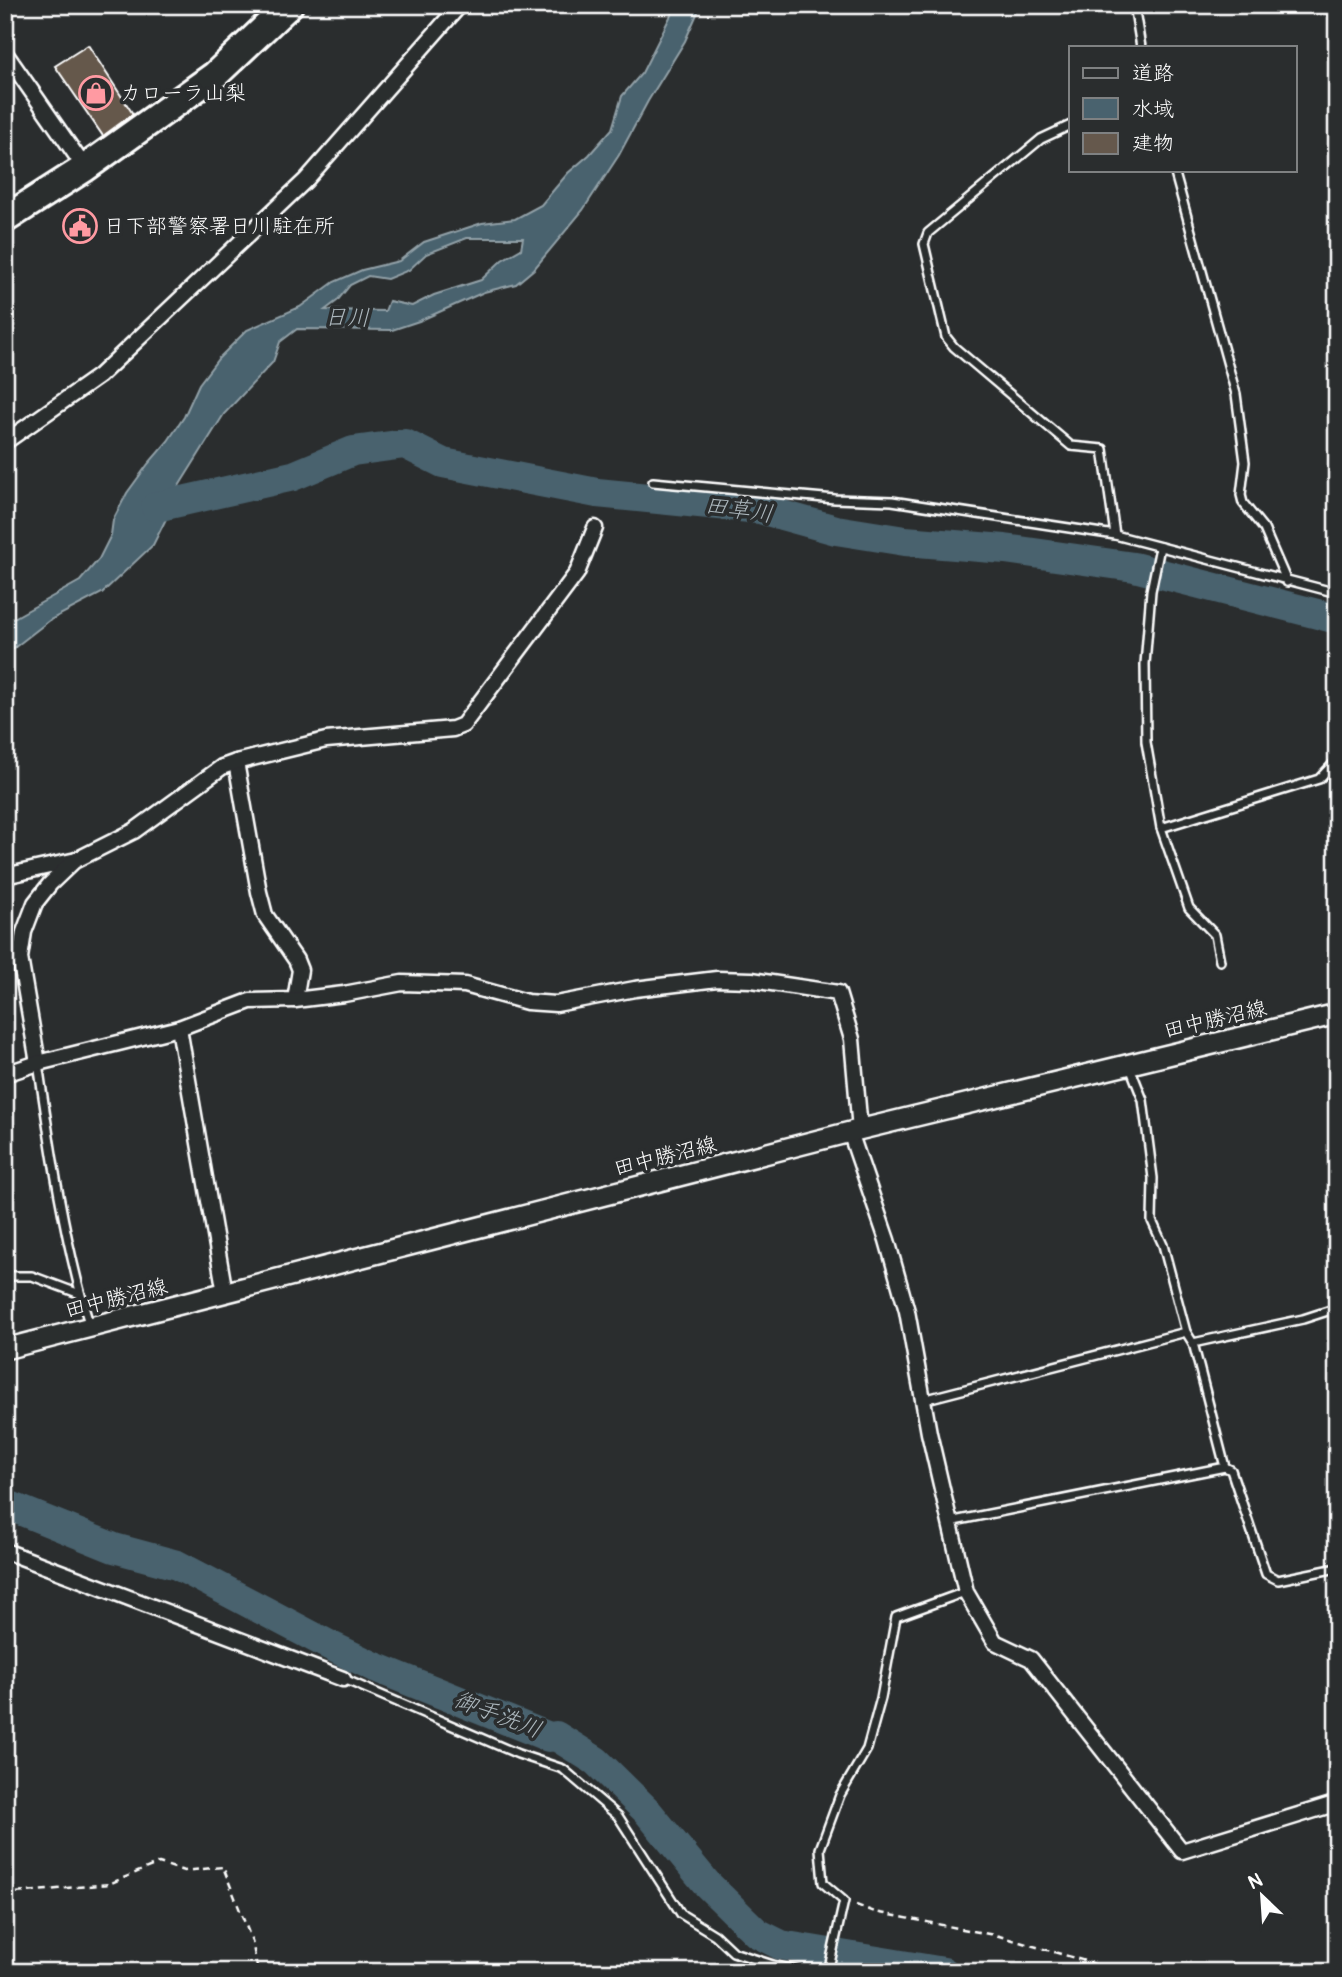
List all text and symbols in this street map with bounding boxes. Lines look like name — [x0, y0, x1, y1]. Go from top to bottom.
legend — [1069, 46, 1296, 172]
text: 道路 — [1132, 60, 1174, 87]
shop icon: カローラ山梨 — [77, 74, 115, 112]
place label: カローラ山梨 — [120, 80, 246, 107]
text: 水域 — [1132, 96, 1174, 123]
text: 建物 — [1132, 130, 1174, 157]
public building icon: 日下部警察署日川駐在所 — [61, 207, 99, 245]
place label: 日下部警察署日川駐在所 — [104, 213, 335, 240]
water label: 日川 — [324, 303, 370, 332]
water label: 田草川 — [703, 490, 775, 529]
street label: 田中勝沼線 — [1161, 995, 1269, 1044]
street label: 田中勝沼線 — [611, 1131, 719, 1182]
street label: 田中勝沼線 — [62, 1273, 170, 1324]
water label: 御手洗川 — [450, 1684, 546, 1744]
north arrow — [1226, 1862, 1296, 1932]
text: N — [1244, 1868, 1266, 1895]

